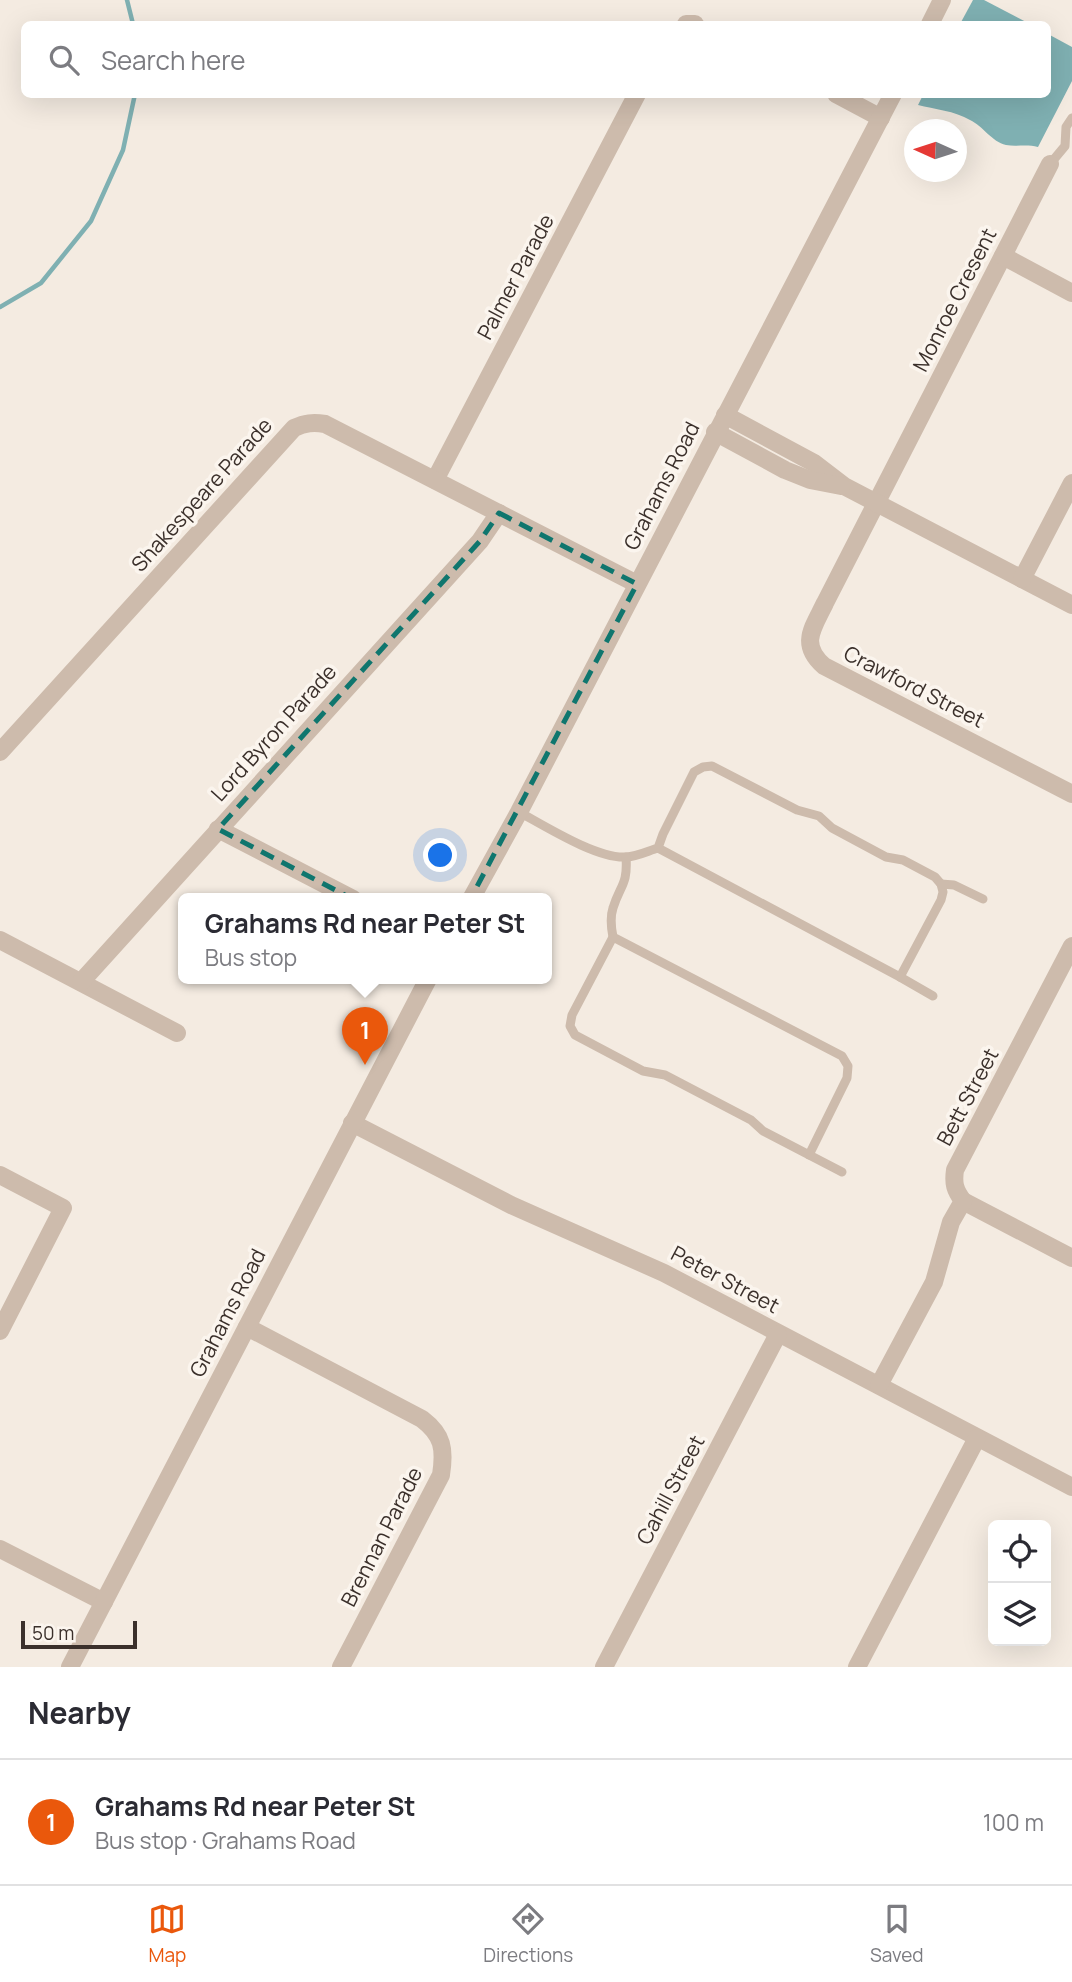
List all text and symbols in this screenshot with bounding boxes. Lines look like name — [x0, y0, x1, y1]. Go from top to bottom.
search box — [21, 21, 1051, 98]
icon: search — [45, 41, 83, 79]
text: Search here — [101, 42, 246, 78]
north arrow — [904, 119, 967, 182]
street label: Palmer Parade — [470, 209, 560, 344]
street label: Monroe Cresent — [906, 223, 1002, 376]
street label: Shakespeare Parade — [125, 411, 278, 577]
street label: Grahams Road — [617, 417, 705, 555]
street label: Crawford Street — [839, 639, 990, 734]
street label: Lord Byron Parade — [204, 658, 342, 807]
your location — [423, 838, 457, 872]
popup — [178, 893, 552, 984]
text: Grahams Rd near Peter St — [205, 905, 525, 941]
text: Bus stop — [205, 941, 297, 973]
pin: 1 — [342, 1007, 388, 1065]
street label: Bett Street — [930, 1043, 1005, 1150]
street label: Peter Street — [667, 1239, 784, 1319]
street label: Grahams Road — [183, 1244, 271, 1382]
street label: Cahill Street — [630, 1430, 711, 1549]
street label: Brennan Parade — [334, 1462, 428, 1611]
map controls — [988, 1520, 1051, 1646]
button: locate — [988, 1520, 1051, 1583]
button: layers — [988, 1583, 1051, 1646]
scale bar — [21, 1618, 136, 1650]
text: 50 m — [32, 1620, 74, 1646]
text: Nearby — [28, 1692, 131, 1733]
text: Grahams Rd near Peter St — [95, 1788, 416, 1824]
text: 1 — [46, 1806, 56, 1838]
text: 100 m — [983, 1806, 1044, 1838]
text: Bus stop · Grahams Road — [95, 1824, 356, 1856]
tab: Map — [148, 1900, 186, 1968]
tab: Directions — [483, 1900, 573, 1968]
tab: Saved — [870, 1900, 924, 1968]

